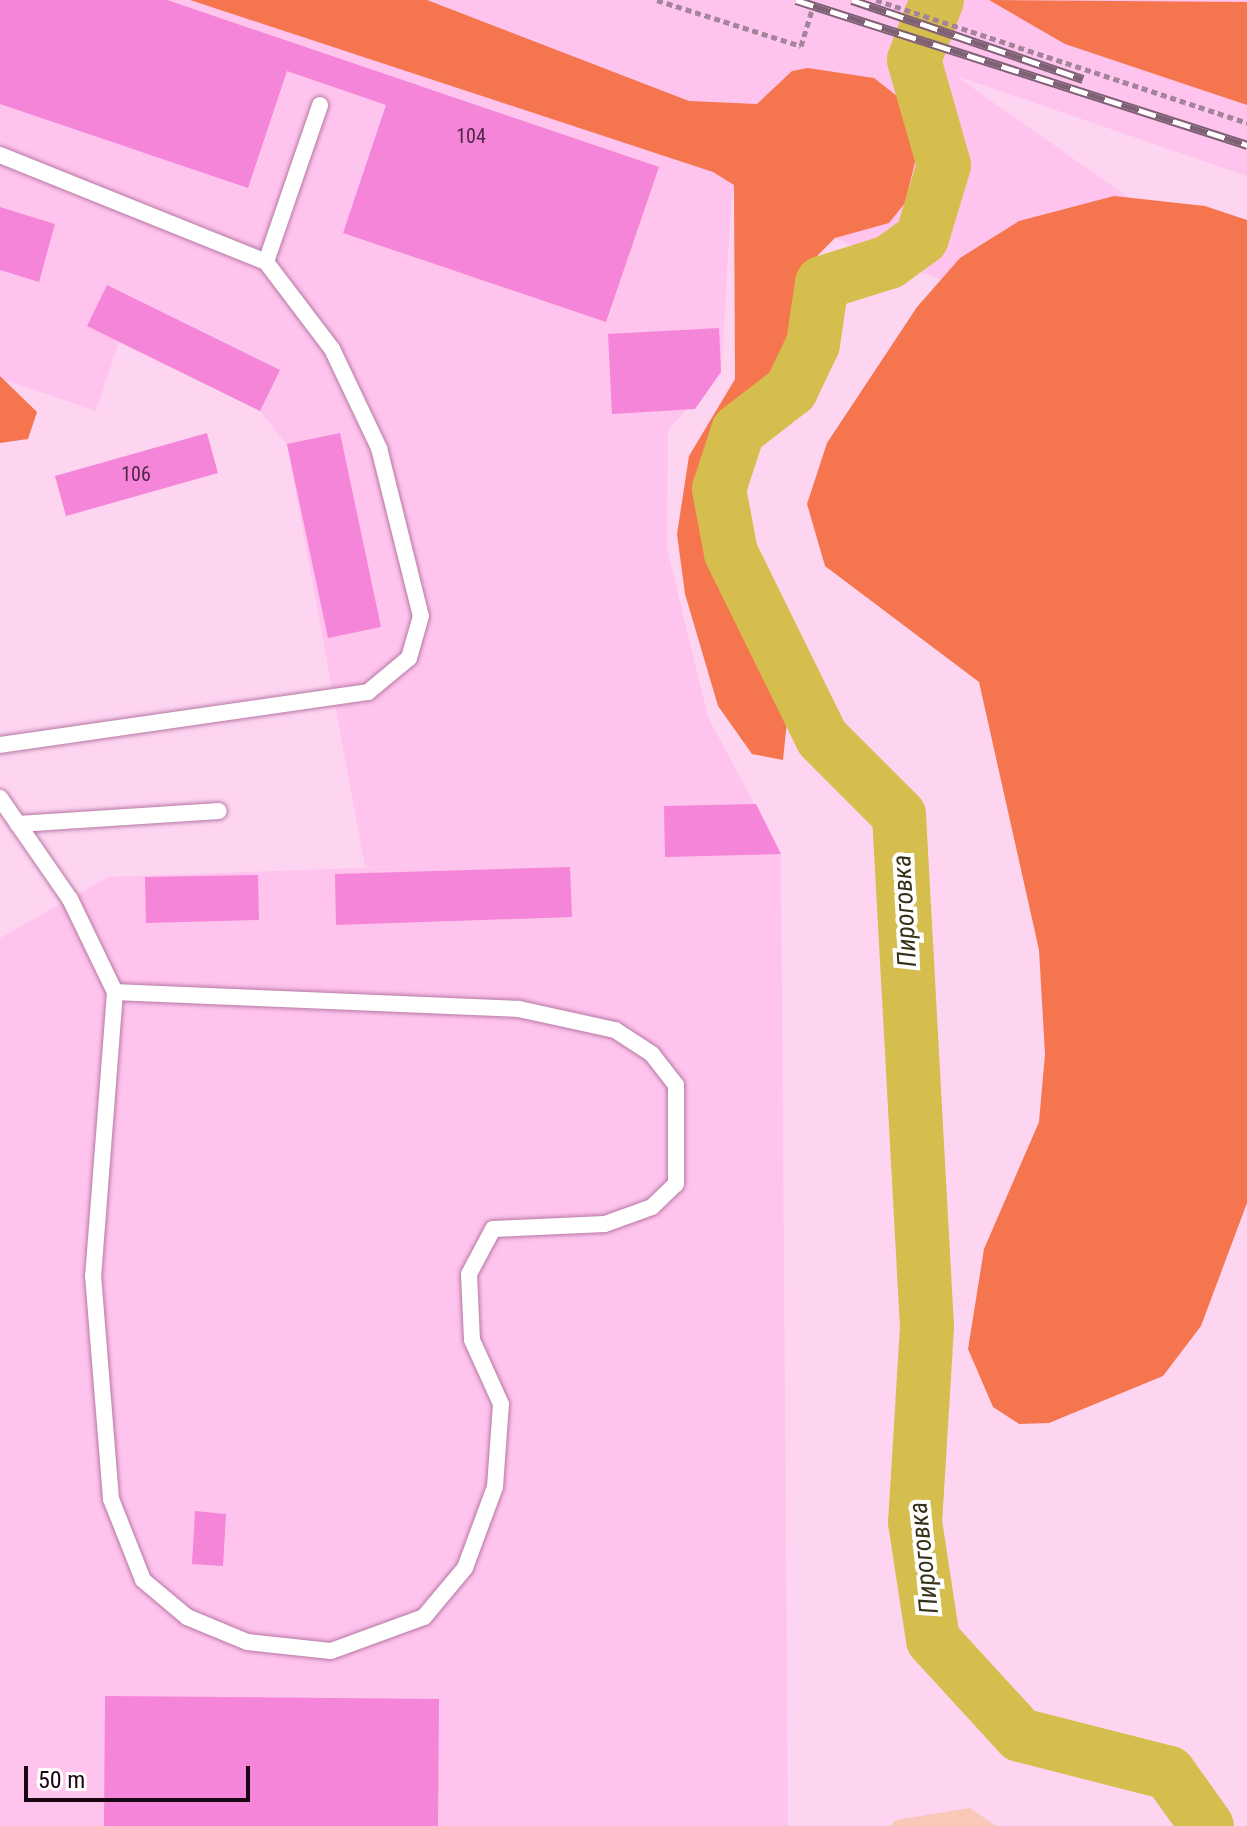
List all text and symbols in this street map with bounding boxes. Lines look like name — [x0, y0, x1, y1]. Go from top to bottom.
house number: 104 — [456, 124, 486, 148]
house number: 106 — [121, 462, 151, 486]
water label: Пироговка — [886, 854, 924, 968]
water label: Пироговка — [903, 1501, 945, 1615]
scale bar — [28, 1750, 254, 1800]
text: 50 m — [38, 1766, 85, 1794]

